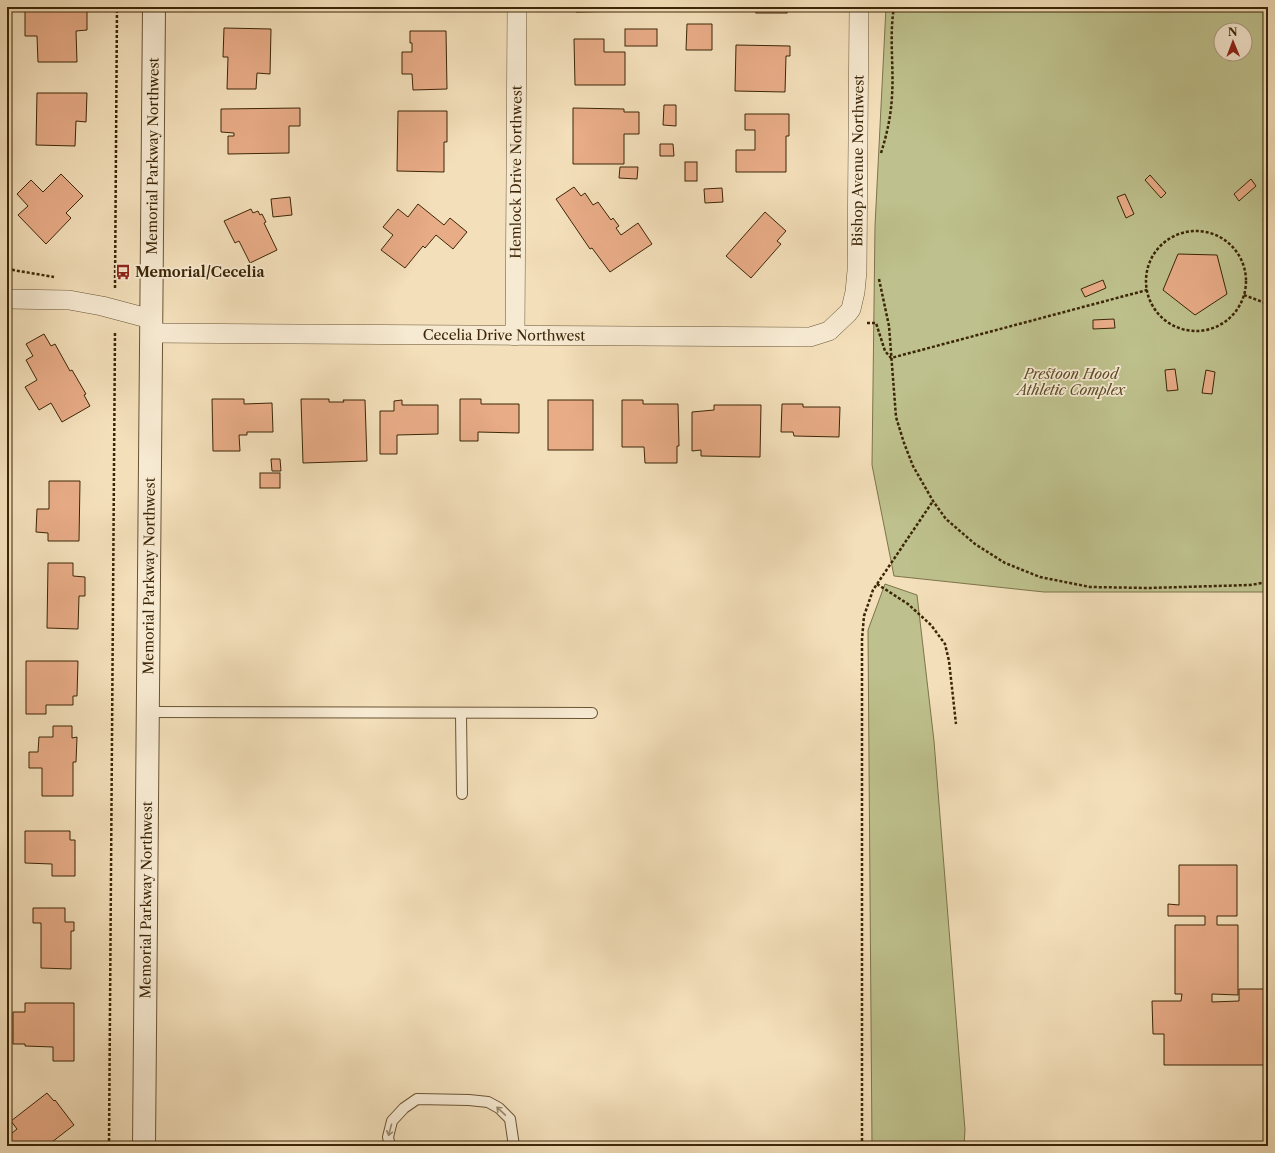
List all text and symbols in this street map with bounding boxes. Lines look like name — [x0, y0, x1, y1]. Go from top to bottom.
north arrow — [1213, 22, 1253, 62]
text: N — [1228, 25, 1238, 39]
street label: Memorial Parkway Northwest — [143, 57, 163, 255]
street label: Bishop Avenue Northwest — [848, 75, 867, 247]
street label: Hemlock Drive Northwest — [506, 85, 526, 259]
bus stop icon: Memorial/Cecelia — [114, 263, 132, 281]
place label: Memorial/Cecelia — [135, 263, 266, 281]
street label: Cecelia Drive Northwest — [423, 326, 585, 345]
park label: Prestoon Hood Athletic Complex — [1015, 365, 1126, 399]
street label: Memorial Parkway Northwest — [139, 477, 159, 675]
street label: Memorial Parkway Northwest — [136, 801, 156, 999]
one-way arrow — [496, 1106, 506, 1116]
one-way arrow — [386, 1123, 393, 1136]

